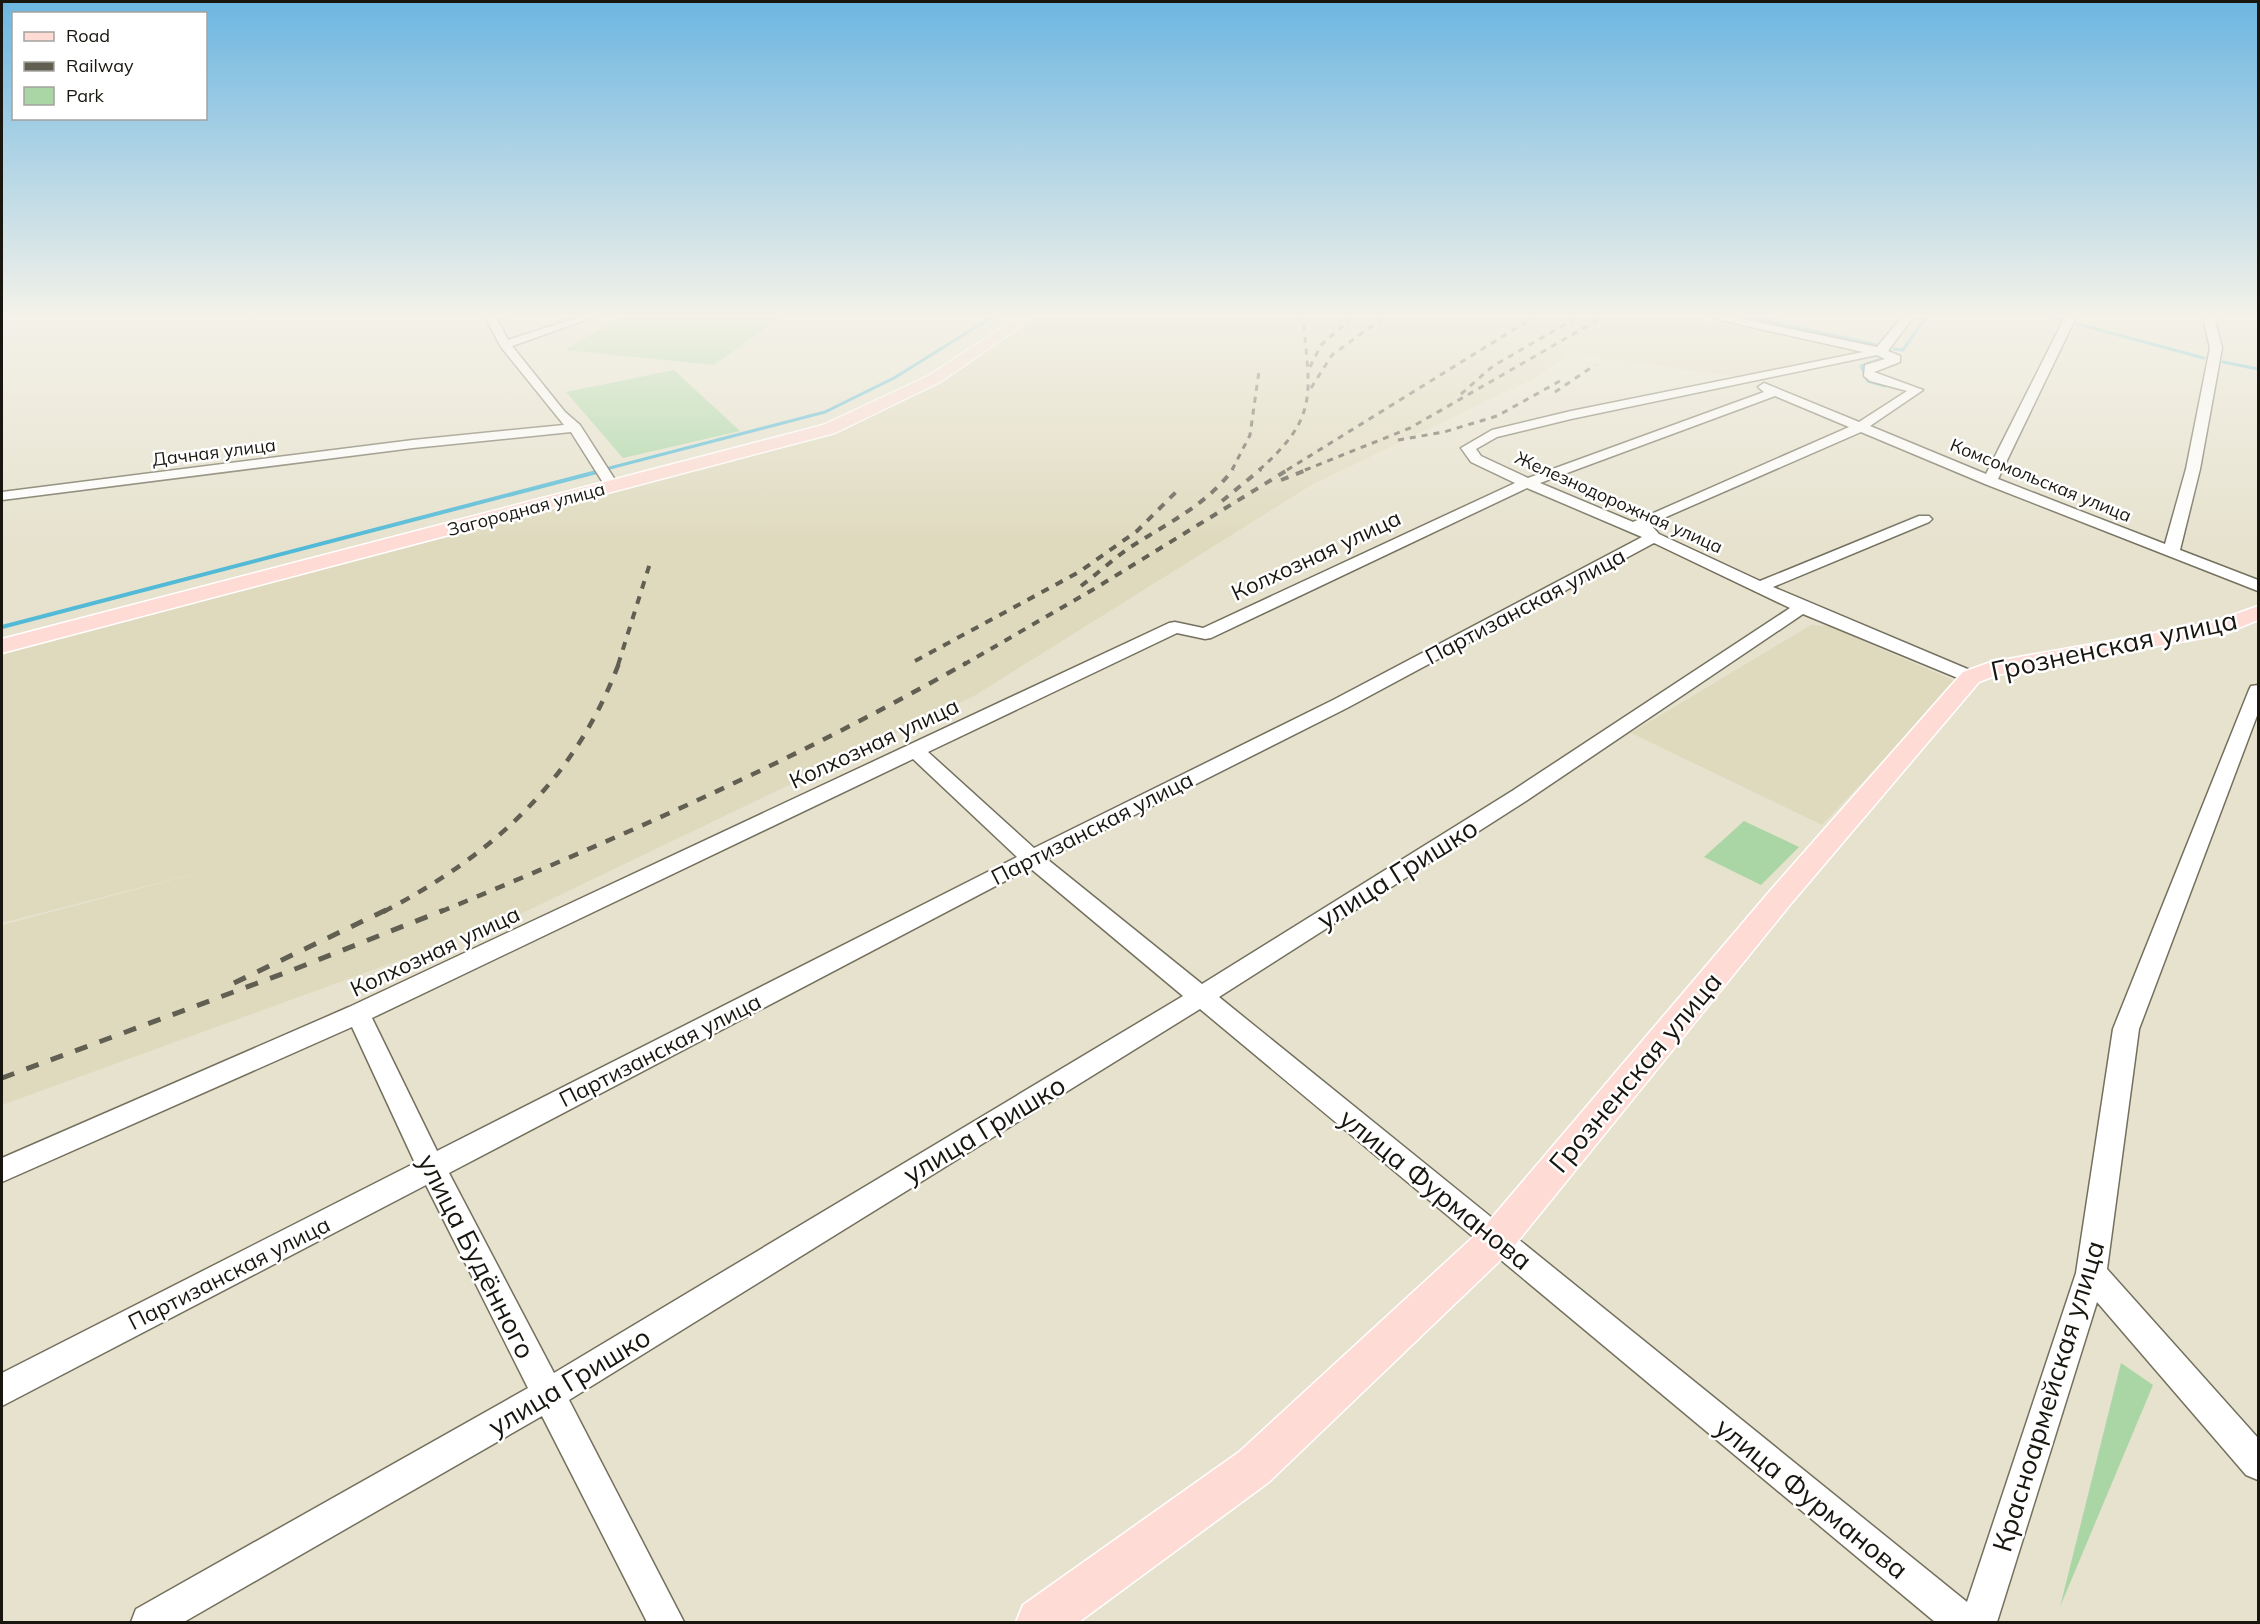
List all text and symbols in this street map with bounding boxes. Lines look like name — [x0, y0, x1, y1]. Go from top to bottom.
legend — [12, 12, 207, 120]
text: Road — [66, 24, 110, 47]
text: Railway — [66, 54, 134, 77]
text: Park — [66, 84, 105, 107]
street label: Дачная улица — [151, 433, 277, 471]
street label: Комсомольская улица — [1947, 433, 2135, 527]
street label: Железнодорожная улица — [1512, 446, 1726, 558]
street label: Загородная улица — [445, 477, 607, 541]
street label: Колхозная улица — [1227, 503, 1405, 607]
street label: Партизанская улица — [1420, 541, 1630, 671]
street label: Грозненская улица — [1988, 602, 2240, 688]
street label: Колхозная улица — [785, 691, 963, 795]
street label: Партизанская улица — [986, 765, 1198, 891]
street label: улица Гришко — [1310, 810, 1484, 936]
street label: Колхозная улица — [346, 899, 524, 1003]
street label: Грозненская улица — [1541, 965, 1729, 1179]
street label: Партизанская улица — [554, 987, 766, 1113]
street label: улица Гришко — [897, 1067, 1071, 1191]
street label: улица Фурманова — [1333, 1101, 1539, 1277]
street label: улица Будённого — [411, 1148, 543, 1364]
street label: Партизанская улица — [123, 1210, 335, 1336]
street label: Красноармейская улица — [1984, 1236, 2112, 1556]
street label: улица Гришко — [482, 1319, 656, 1443]
street label: улица Фурманова — [1709, 1410, 1915, 1586]

